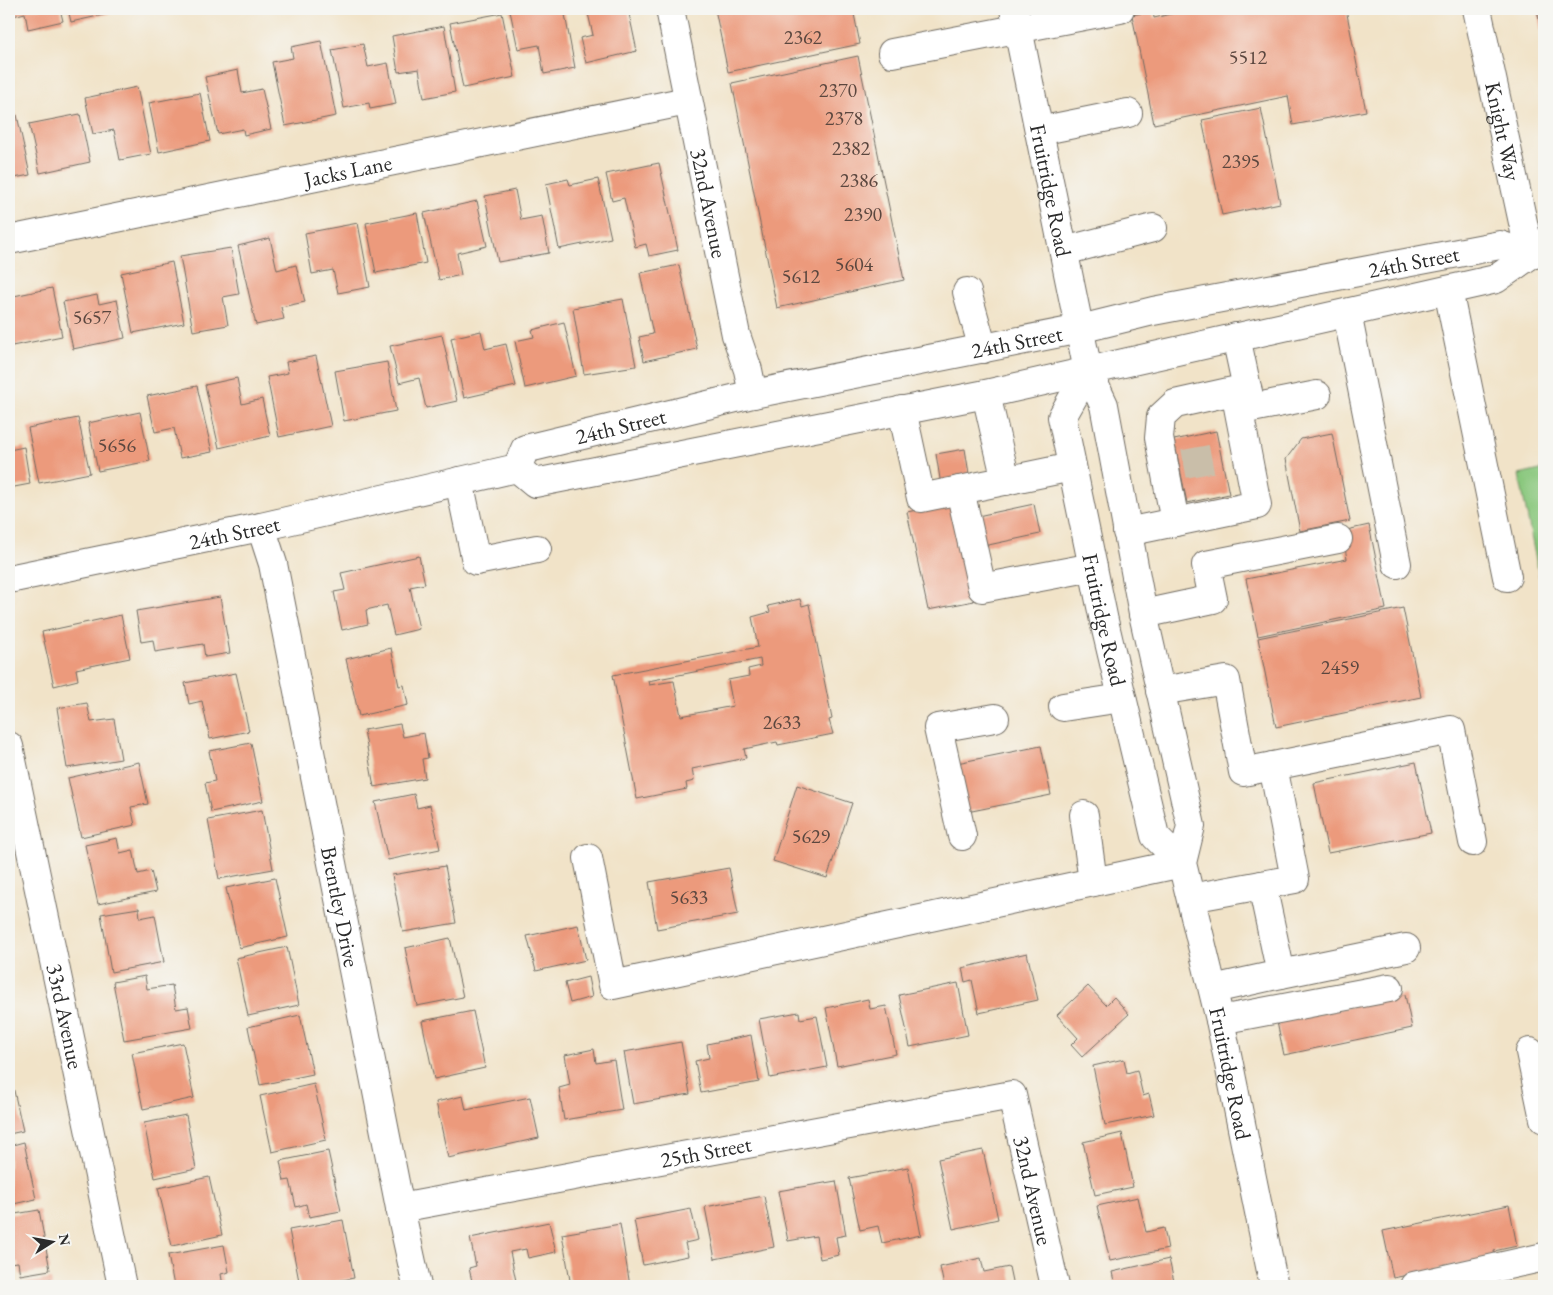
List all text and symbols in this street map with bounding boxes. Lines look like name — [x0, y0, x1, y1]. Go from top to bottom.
house number: 2362 — [784, 24, 823, 50]
house number: 5512 — [1229, 44, 1268, 70]
house number: 2370 — [819, 77, 858, 103]
street label: Knight Way — [1478, 79, 1528, 184]
house number: 2378 — [825, 105, 863, 131]
street label: Fruitridge Road — [1023, 121, 1078, 260]
house number: 2382 — [832, 135, 871, 161]
street label: 32nd Avenue — [684, 146, 734, 261]
street label: Jacks Lane — [300, 148, 395, 195]
house number: 2395 — [1222, 148, 1260, 174]
house number: 2386 — [840, 167, 879, 193]
house number: 2390 — [844, 201, 883, 227]
street label: 24th Street — [1366, 239, 1462, 285]
house number: 5604 — [835, 251, 874, 277]
house number: 5612 — [782, 263, 821, 289]
house number: 5657 — [73, 304, 112, 330]
street label: 24th Street — [969, 319, 1065, 365]
street label: 24th Street — [573, 401, 669, 451]
house number: 5656 — [98, 432, 137, 458]
street label: 24th Street — [186, 509, 283, 557]
street label: Fruitridge Road — [1075, 551, 1133, 690]
house number: 2459 — [1321, 654, 1360, 680]
house number: 2633 — [763, 709, 801, 735]
house number: 5629 — [792, 823, 831, 849]
street label: Brentley Drive — [314, 844, 366, 970]
house number: 5633 — [670, 884, 708, 910]
street label: 33rd Avenue — [40, 961, 90, 1072]
street label: Fruitridge Road — [1202, 1004, 1258, 1143]
street label: 25th Street — [658, 1129, 754, 1175]
street label: 32nd Avenue — [1007, 1133, 1059, 1248]
north arrow — [28, 1218, 78, 1268]
text: N — [55, 1232, 75, 1247]

